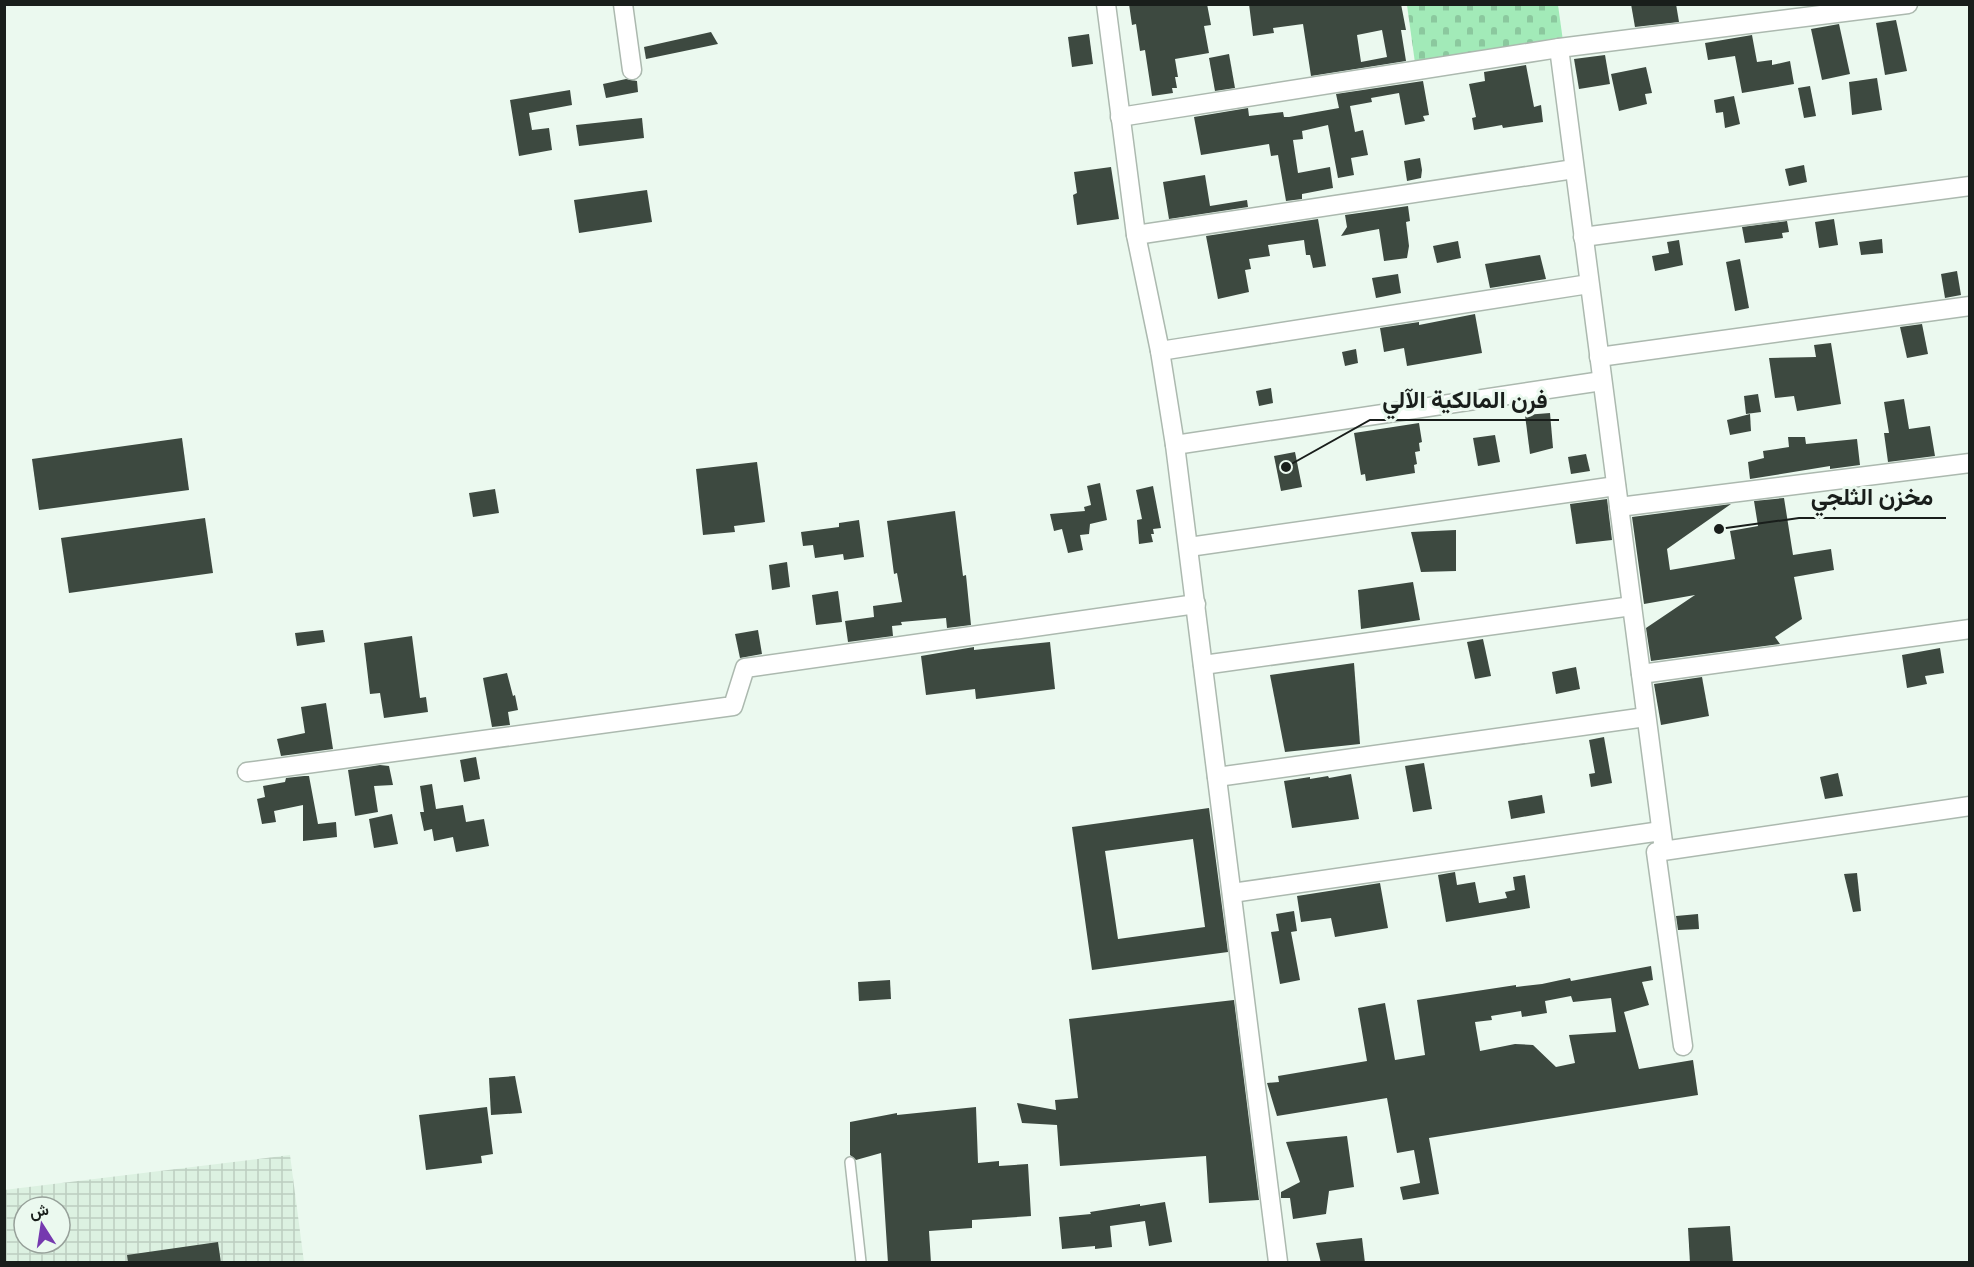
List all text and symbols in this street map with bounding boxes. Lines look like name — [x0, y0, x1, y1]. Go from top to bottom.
callout: فرن المالكية الآلي — [1370, 378, 1559, 420]
text: فرن المالكية الآلي — [1382, 381, 1548, 420]
callout: مخزن الثلجي — [1799, 476, 1946, 518]
text: مخزن الثلجي — [1811, 478, 1933, 517]
north arrow — [12, 1195, 72, 1255]
text: ش — [27, 1197, 51, 1224]

